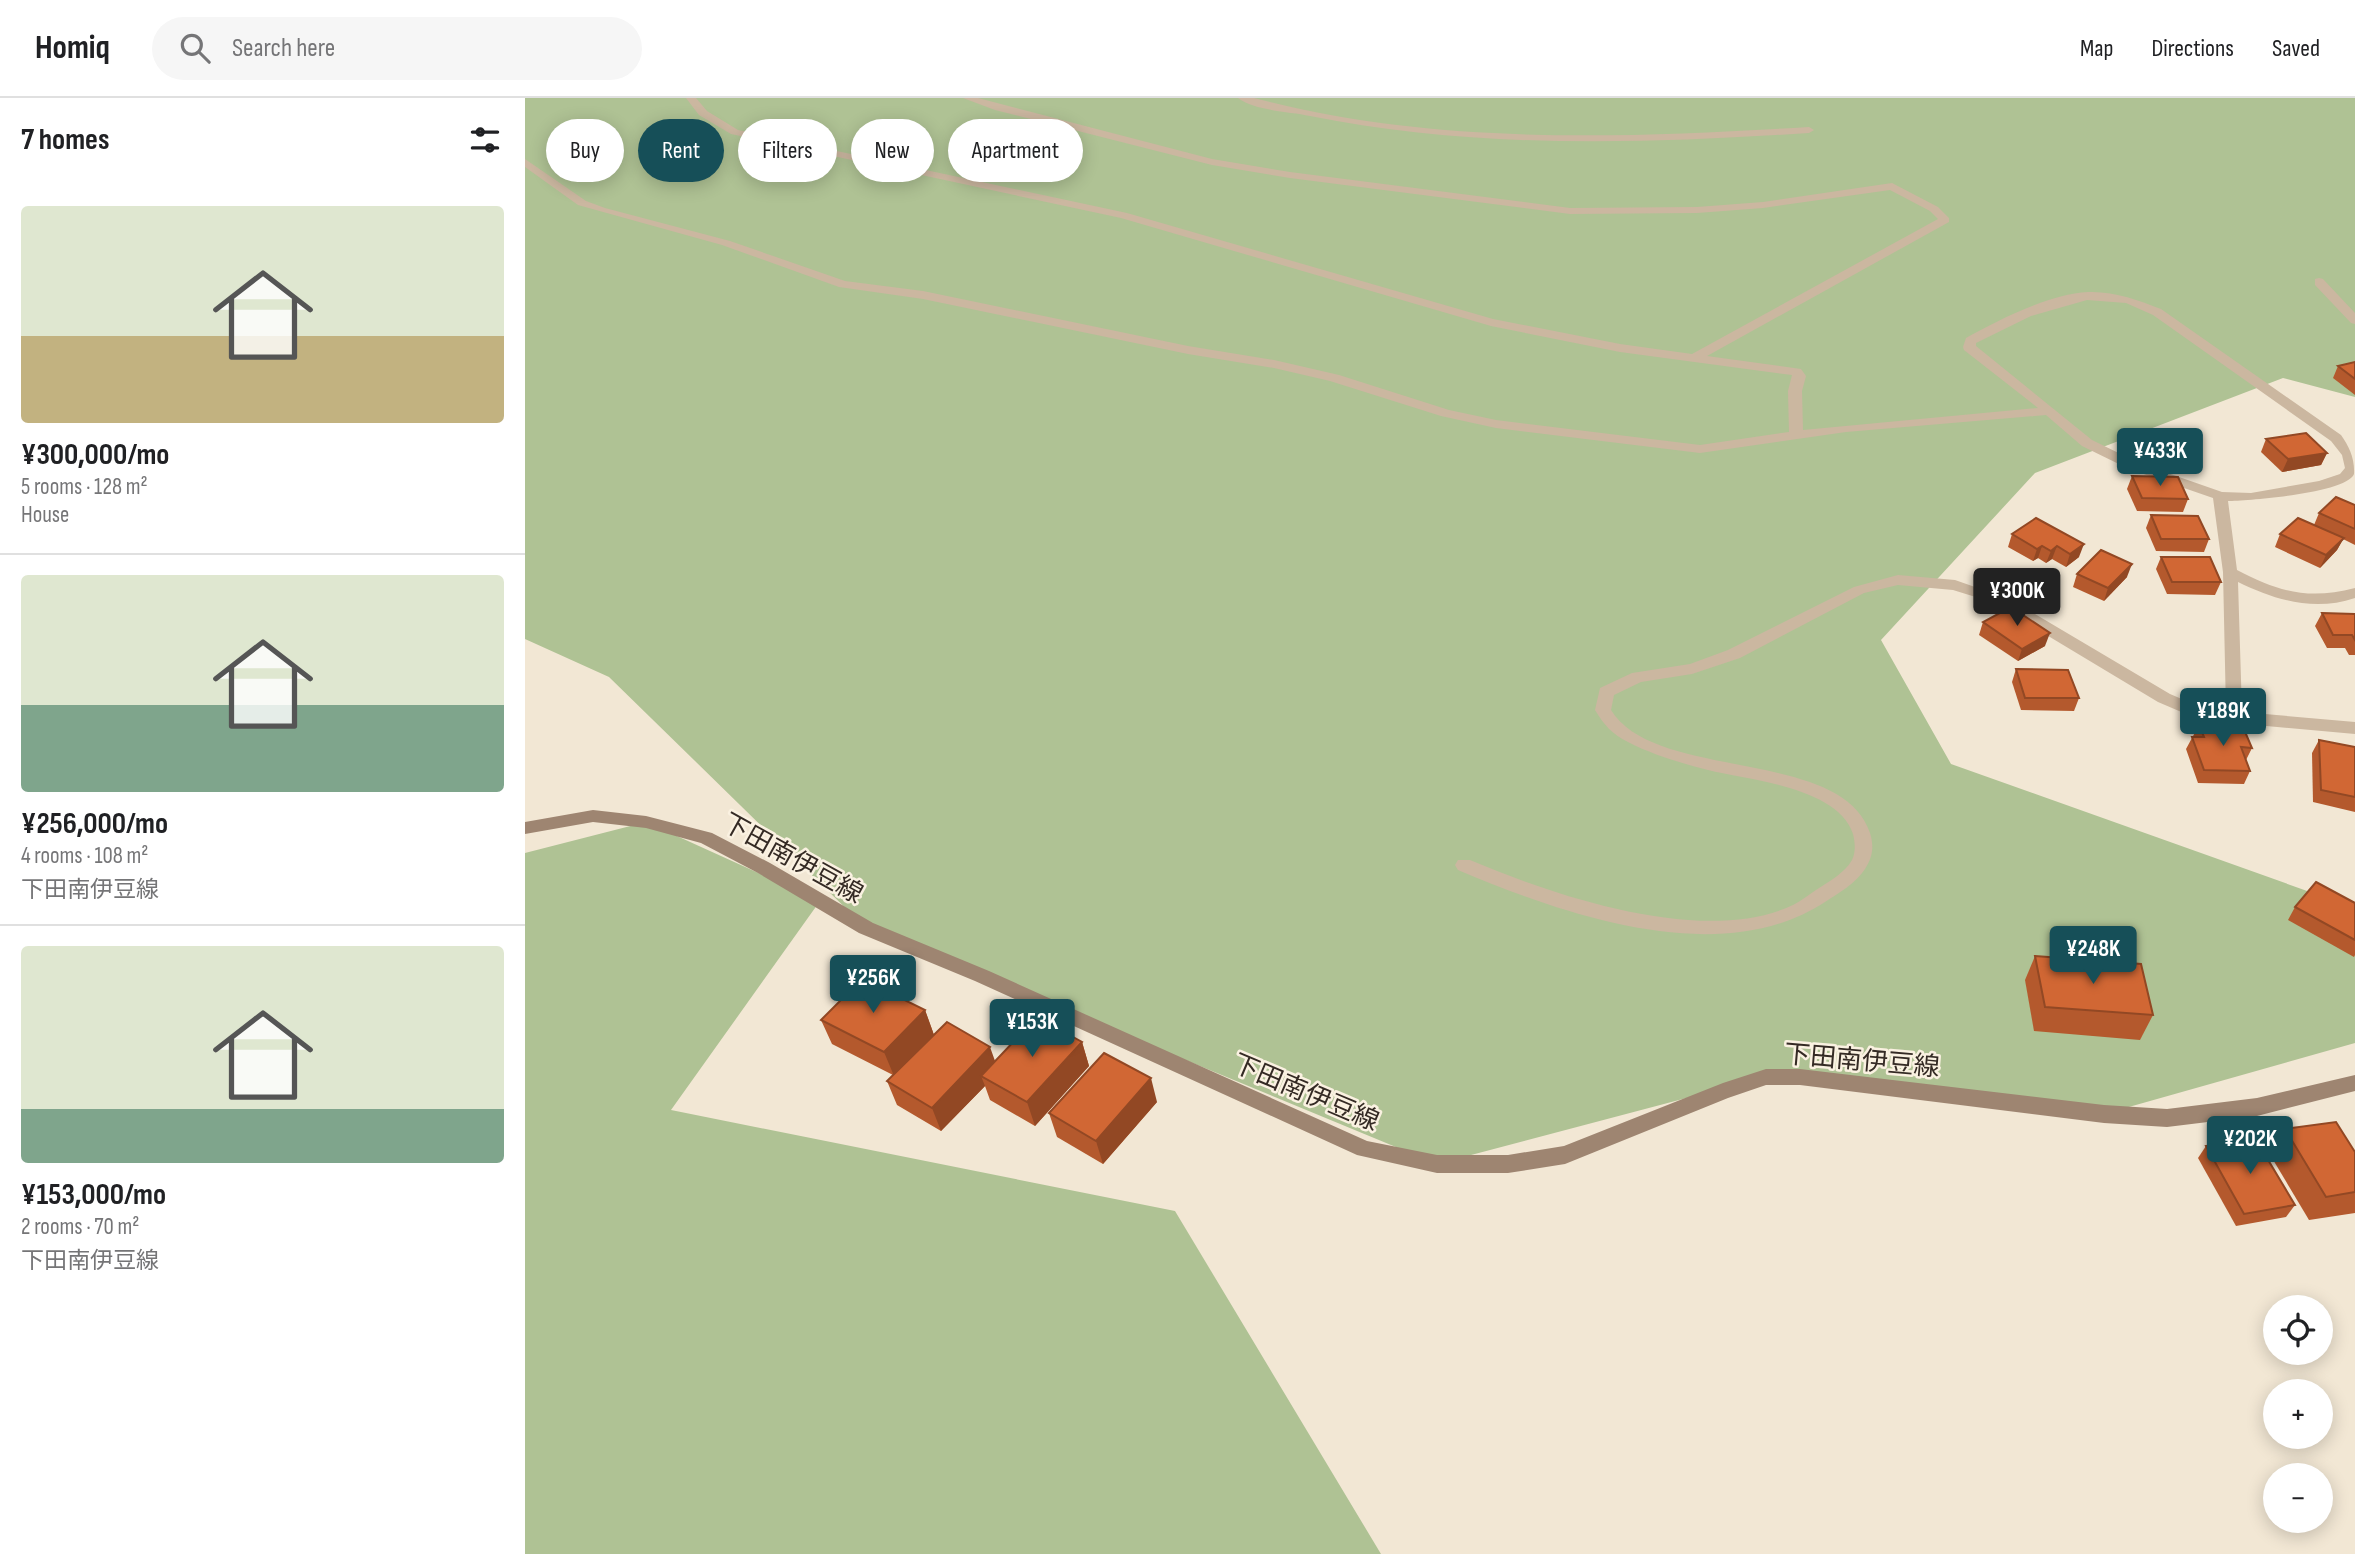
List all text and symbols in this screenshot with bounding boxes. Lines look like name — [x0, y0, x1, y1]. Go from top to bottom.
search box — [152, 17, 642, 80]
text: Homiq — [35, 28, 110, 68]
icon: search — [176, 29, 214, 67]
text: Search here — [232, 33, 335, 64]
text: Map — [2080, 34, 2113, 63]
text: Directions — [2151, 34, 2234, 63]
text: Saved — [2272, 34, 2320, 63]
chip: Buy — [546, 119, 624, 182]
chip: Rent — [638, 119, 724, 182]
chip: Filters — [738, 119, 837, 182]
chip: New — [851, 119, 934, 182]
chip: Apartment — [948, 119, 1083, 182]
icon: filters — [466, 121, 504, 159]
text: 7 homes — [21, 122, 109, 158]
icon: home — [200, 252, 326, 378]
pin: ¥433K — [2111, 428, 2209, 488]
text: ¥300,000/mo — [21, 437, 169, 473]
text: ¥433K — [2133, 437, 2187, 465]
text: 5 rooms · 128 m² — [21, 473, 148, 501]
text: House — [21, 501, 69, 529]
pin: ¥300K — [1968, 568, 2066, 628]
text: ¥300K — [1989, 577, 2045, 605]
icon: home — [200, 621, 326, 747]
pin: ¥189K — [2174, 688, 2272, 748]
text: ¥189K — [2196, 697, 2250, 725]
text: ¥256,000/mo — [21, 806, 168, 842]
street label: 下田南伊豆線 — [717, 808, 868, 911]
text: 4 rooms · 108 m² — [21, 842, 148, 870]
text: 下田南伊豆線 — [21, 876, 159, 904]
pin: ¥248K — [2044, 926, 2142, 986]
text: ¥248K — [2066, 935, 2120, 963]
pin: ¥256K — [824, 956, 922, 1015]
text: ¥256K — [846, 964, 900, 992]
icon: home — [200, 992, 326, 1118]
pin: ¥153K — [983, 1000, 1081, 1059]
text: ¥153K — [1006, 1008, 1058, 1036]
street label: 下田南伊豆線 — [1783, 1039, 1941, 1084]
street label: 下田南伊豆線 — [1228, 1049, 1383, 1138]
pin: ¥202K — [2201, 1116, 2299, 1176]
text: ¥202K — [2223, 1125, 2277, 1153]
text: ¥153,000/mo — [21, 1177, 166, 1213]
text: 2 rooms · 70 m² — [21, 1213, 139, 1241]
text: 下田南伊豆線 — [21, 1247, 159, 1275]
map controls — [2263, 1295, 2333, 1533]
button: locate — [2263, 1295, 2333, 1365]
button: + — [2263, 1379, 2333, 1449]
button: − — [2263, 1463, 2333, 1533]

